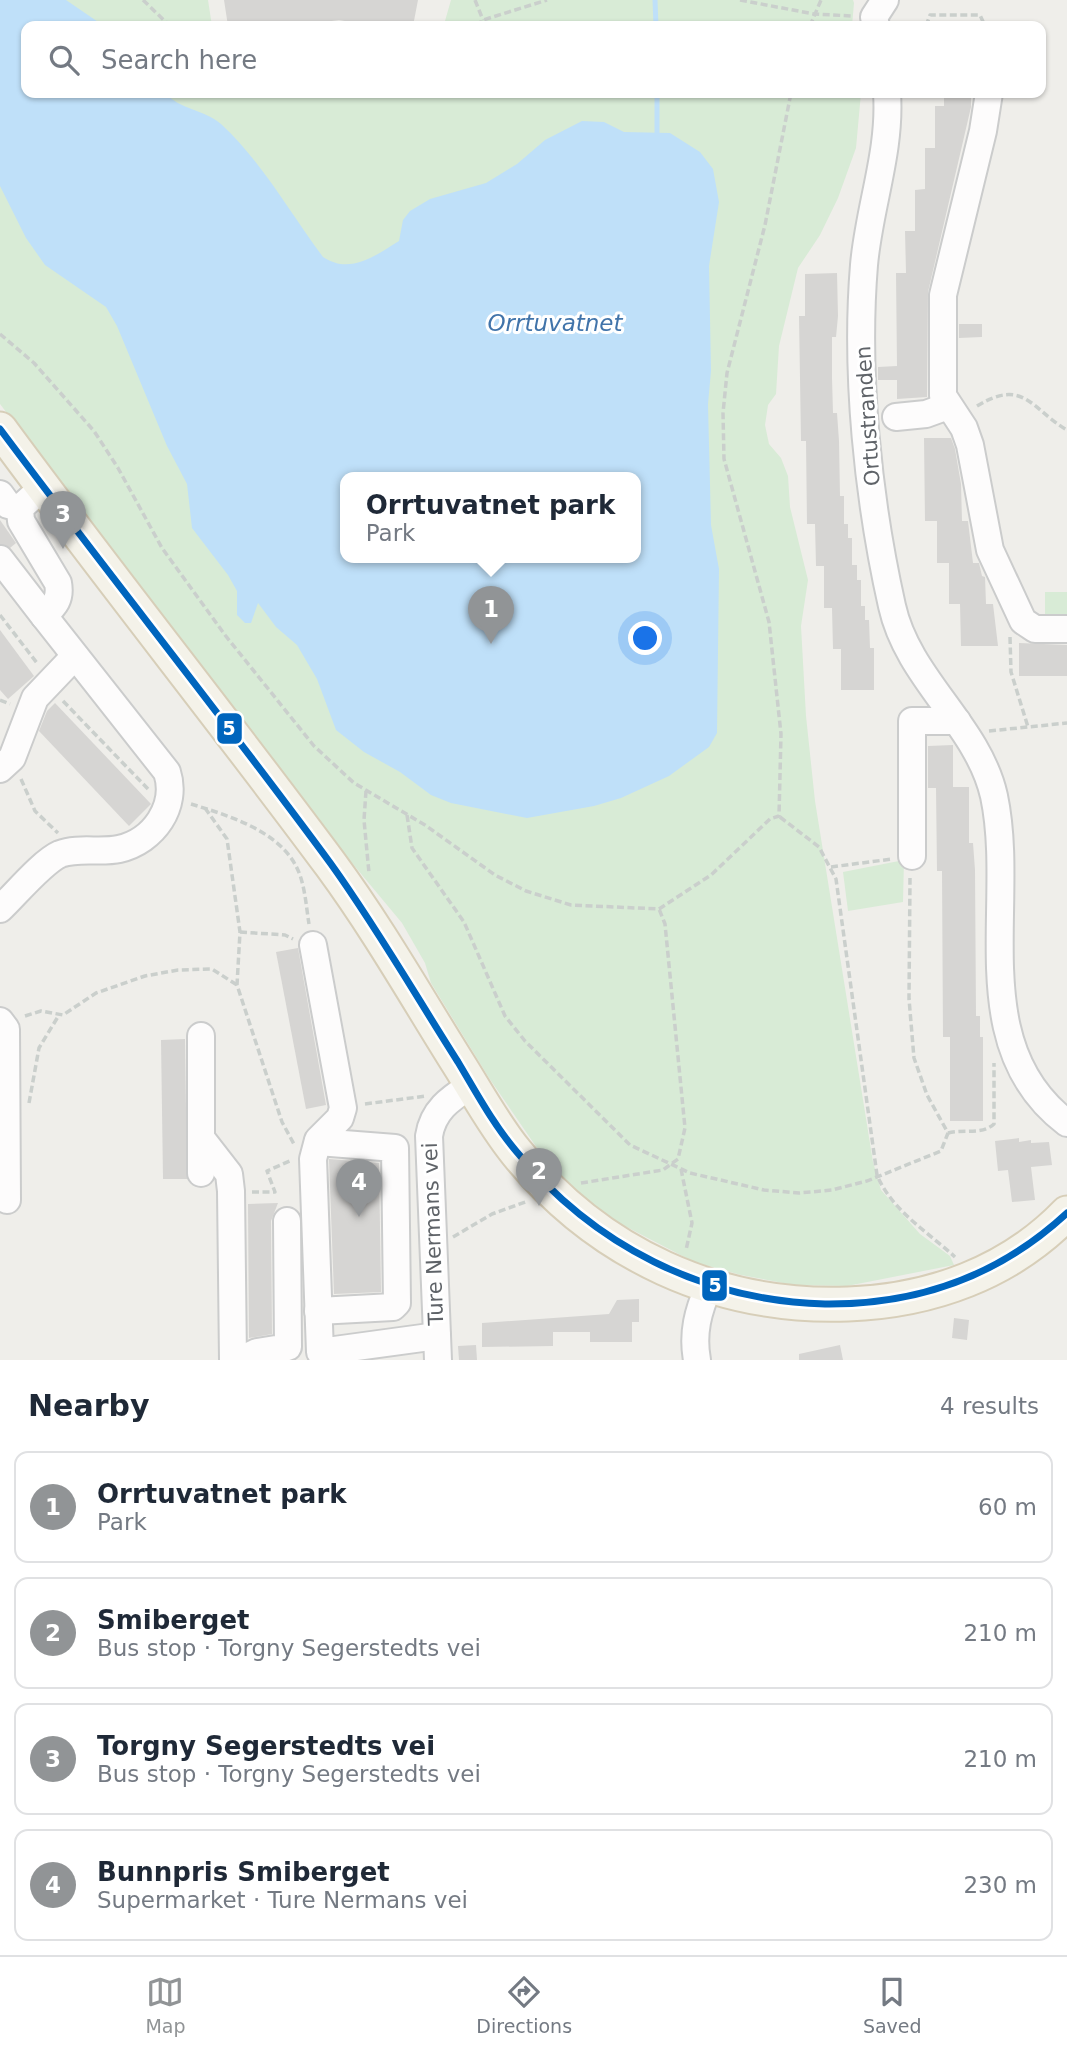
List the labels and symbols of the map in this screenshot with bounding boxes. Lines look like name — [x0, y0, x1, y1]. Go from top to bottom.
water label: Orrtuvatnet — [487, 310, 624, 336]
street label: Ortustranden — [851, 345, 885, 487]
pin: 3 — [40, 491, 86, 549]
pin: 1 — [468, 586, 514, 644]
your location — [628, 621, 662, 655]
line badge: 5 — [216, 712, 243, 745]
text: 5 — [222, 717, 236, 739]
street label: Ture Nermans vei — [418, 1142, 448, 1327]
pin: 2 — [516, 1148, 562, 1206]
pin: 4 — [336, 1159, 382, 1217]
line badge: 5 — [701, 1269, 728, 1302]
text: 5 — [708, 1274, 722, 1296]

